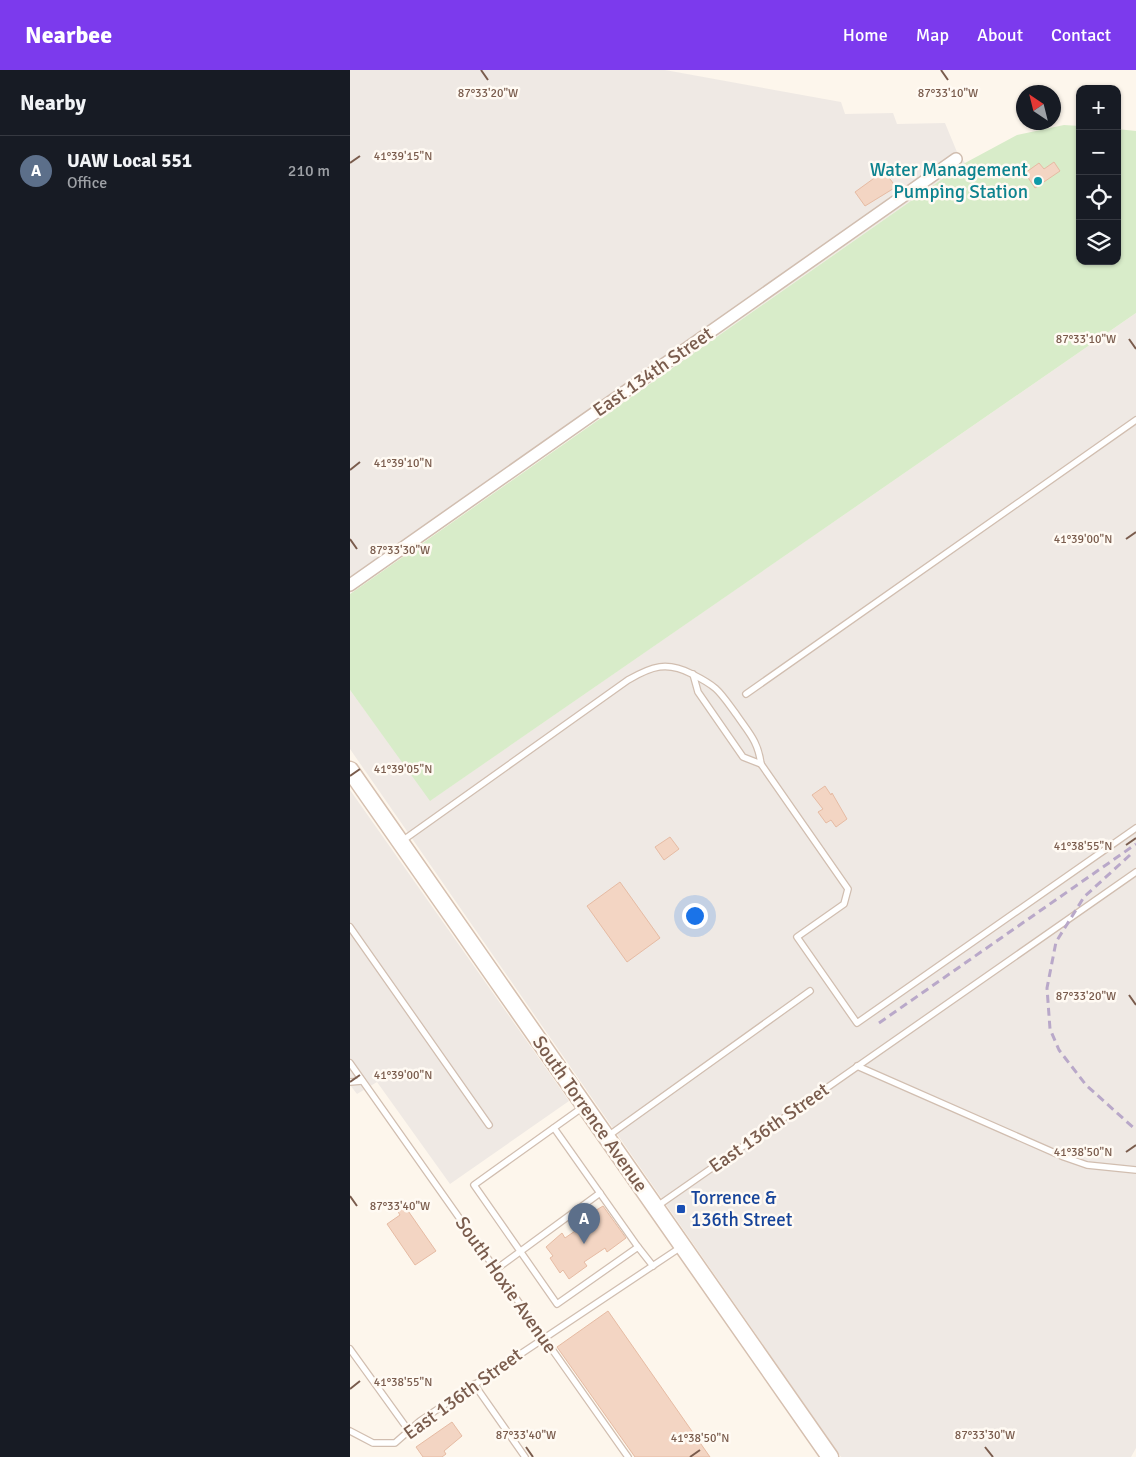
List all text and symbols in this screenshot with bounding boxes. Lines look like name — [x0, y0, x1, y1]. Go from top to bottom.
text: Nearbee — [25, 20, 112, 50]
text: Home — [843, 24, 888, 46]
text: Map — [916, 24, 949, 46]
text: About — [977, 24, 1023, 46]
text: Contact — [1051, 24, 1111, 46]
north arrow — [1016, 85, 1061, 130]
map controls — [1076, 85, 1121, 265]
button: + — [1076, 85, 1121, 130]
text: 87°33'20"W — [458, 86, 518, 101]
text: 87°33'10"W — [918, 86, 978, 101]
text: Nearby — [20, 90, 86, 116]
button: − — [1076, 130, 1121, 175]
text: UAW Local 551 — [67, 149, 192, 173]
text: 41°39'15"N — [374, 149, 432, 164]
place label: Water Management Pumping Station — [870, 158, 1028, 204]
text: A — [31, 161, 41, 181]
text: 210 m — [288, 161, 330, 181]
text: Office — [67, 173, 107, 193]
marker: Water Management Pumping Station — [1032, 175, 1044, 187]
button: locate — [1076, 175, 1121, 220]
button: layers — [1076, 220, 1121, 265]
street label: East 134th Street — [588, 322, 718, 422]
text: 87°33'10"W — [1056, 332, 1116, 347]
text: 41°39'10"N — [374, 456, 432, 471]
text: 41°39'00"N — [1054, 532, 1112, 547]
text: 87°33'30"W — [370, 543, 430, 558]
text: 41°39'05"N — [374, 762, 432, 777]
text: 41°38'55"N — [1054, 839, 1112, 854]
your location — [682, 903, 708, 929]
text: 87°33'20"W — [1056, 989, 1116, 1004]
street label: South Torrence Avenue — [527, 1031, 653, 1197]
text: 41°39'00"N — [374, 1068, 432, 1083]
street label: East 136th Street — [704, 1078, 834, 1178]
text: 41°38'50"N — [1054, 1145, 1112, 1160]
place label: Torrence & 136th Street — [691, 1186, 793, 1232]
text: 87°33'40"W — [370, 1199, 430, 1214]
pin: A — [568, 1203, 600, 1244]
marker: Torrence & 136th Street — [675, 1203, 687, 1215]
street label: South Hoxie Avenue — [450, 1212, 562, 1358]
street label: East 136th Street — [399, 1343, 527, 1445]
text: 41°38'55"N — [374, 1375, 432, 1390]
text: 87°33'40"W — [496, 1428, 556, 1443]
text: 87°33'30"W — [955, 1428, 1015, 1443]
text: 41°38'50"N — [671, 1431, 729, 1446]

